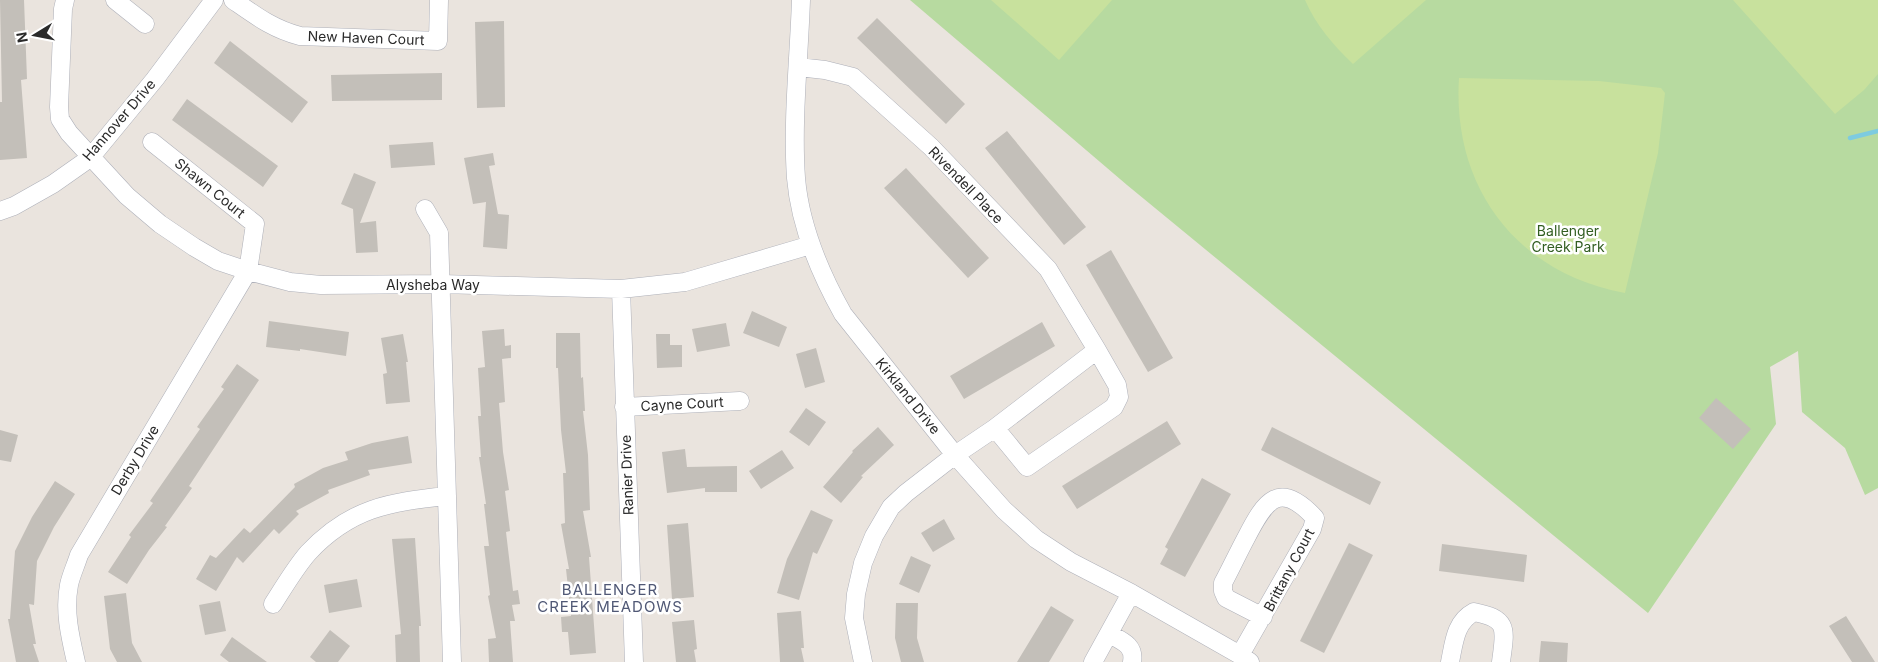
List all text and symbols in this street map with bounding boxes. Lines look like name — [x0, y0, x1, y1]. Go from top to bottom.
north arrow — [10, 10, 60, 60]
street label: New Haven Court — [307, 27, 425, 48]
text: N — [12, 31, 31, 44]
street label: Hannover Drive — [79, 75, 159, 164]
street label: Rivendell Place — [925, 143, 1007, 227]
street label: Shawn Court — [172, 154, 249, 221]
park label: Ballenger Creek Park — [1531, 222, 1605, 255]
street label: Alysheba Way — [386, 276, 480, 293]
street label: Kirkland Drive — [873, 354, 944, 437]
street label: Cayne Court — [640, 393, 724, 414]
street label: Derby Drive — [107, 422, 162, 498]
street label: Ranier Drive — [617, 434, 636, 516]
street label: Brittany Court — [1260, 525, 1318, 614]
district label: BALLENGER CREEK MEADOWS — [537, 580, 683, 616]

